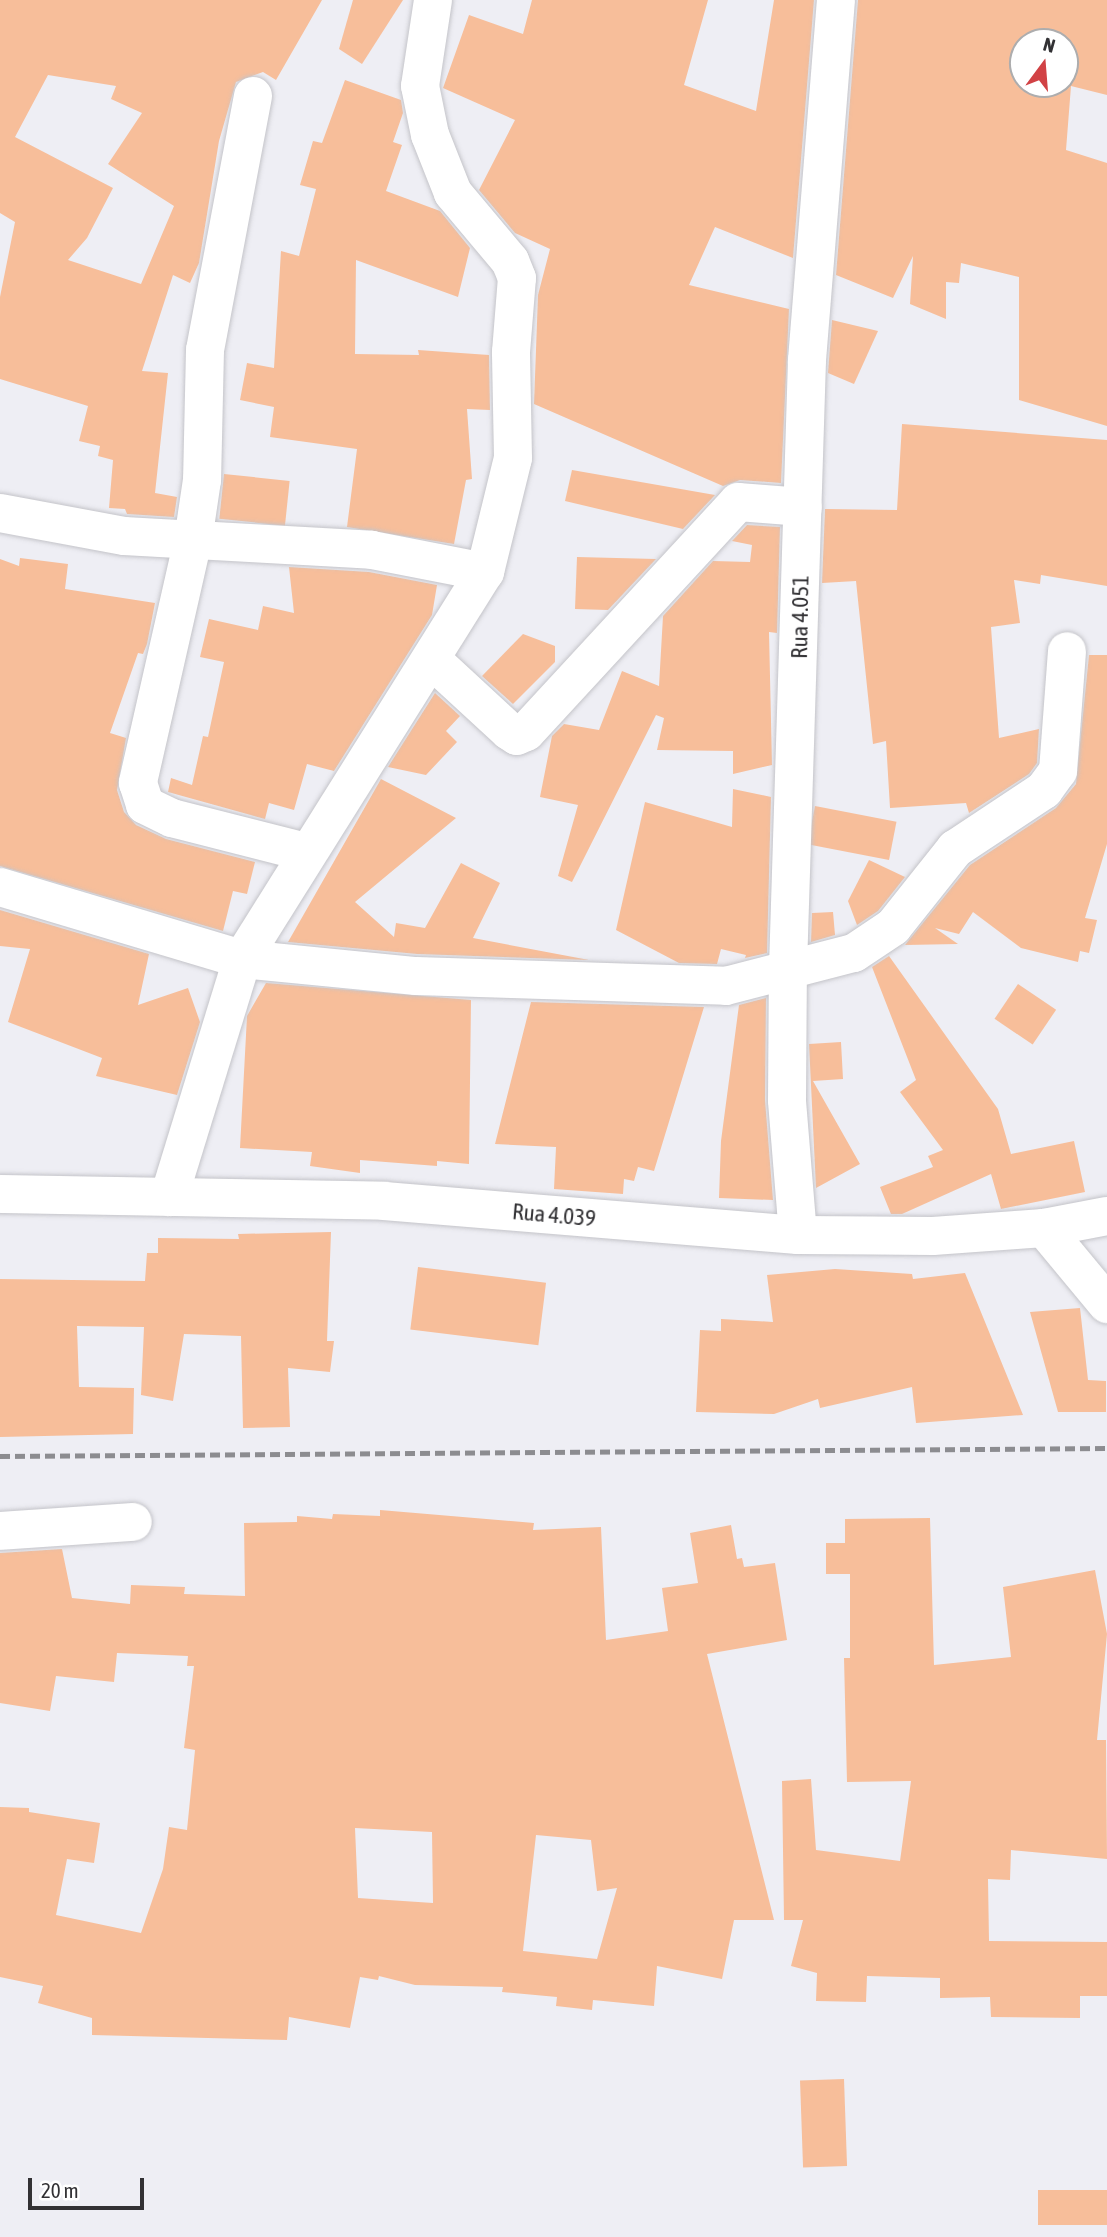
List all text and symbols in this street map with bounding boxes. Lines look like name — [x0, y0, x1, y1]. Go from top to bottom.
north arrow — [1009, 28, 1079, 98]
text: N — [1041, 33, 1058, 57]
street label: Rua 4.051 — [785, 575, 815, 659]
street label: Rua 4.039 — [511, 1198, 597, 1232]
scale bar — [32, 2164, 147, 2208]
text: 20 m — [41, 2178, 79, 2202]

